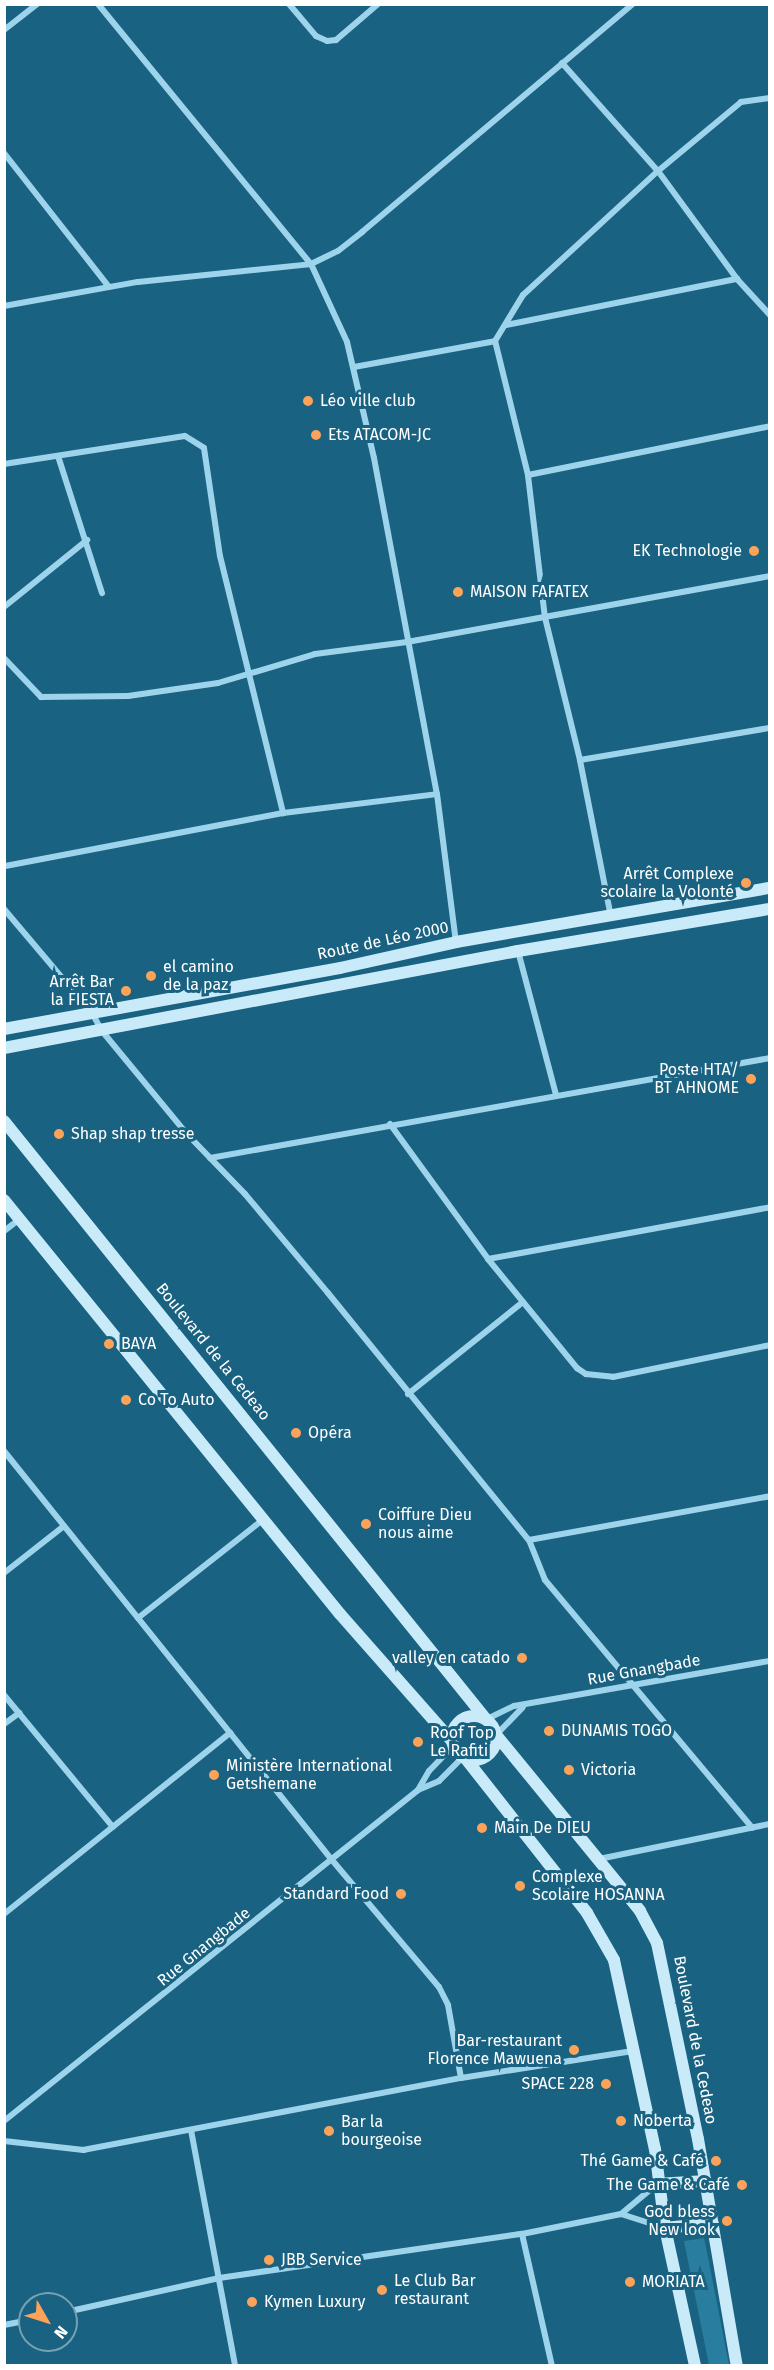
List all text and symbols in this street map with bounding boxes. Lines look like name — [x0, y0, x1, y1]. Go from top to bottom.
place label: Léo ville club — [320, 391, 416, 411]
marker: Léo ville club — [301, 394, 315, 408]
place label: Ets ATACOM-JC — [328, 425, 431, 445]
marker: Ets ATACOM-JC — [309, 428, 323, 442]
place label: EK Technologie — [632, 541, 742, 561]
marker: EK Technologie — [747, 544, 761, 558]
place label: MAISON FAFATEX — [470, 582, 588, 602]
marker: MAISON FAFATEX — [451, 585, 465, 599]
place label: Arrêt Complexe scolaire la Volonté — [600, 864, 734, 902]
marker: Arrêt Complexe scolaire la Volonté — [739, 876, 753, 890]
street label: Route de Léo 2000 — [316, 918, 450, 964]
place label: el camino de la paz — [163, 957, 234, 995]
marker: el camino de la paz — [144, 969, 158, 983]
place label: Arrêt Bar la FIESTA — [50, 972, 114, 1010]
marker: Arrêt Bar la FIESTA — [119, 984, 133, 998]
place label: Poste HTA/ BT AHNOME — [654, 1060, 739, 1098]
marker: Poste HTA/ BT AHNOME — [744, 1072, 758, 1086]
place label: Shap shap tresse — [71, 1124, 195, 1144]
marker: Shap shap tresse — [52, 1127, 66, 1141]
street label: Boulevard de la Cedeao — [152, 1279, 274, 1425]
place label: BAYA — [121, 1334, 156, 1354]
marker: BAYA — [102, 1337, 116, 1351]
place label: Co To Auto — [138, 1390, 215, 1410]
marker: Co To Auto — [119, 1393, 133, 1407]
place label: Opéra — [308, 1423, 352, 1443]
marker: Opéra — [289, 1426, 303, 1440]
place label: Coiffure Dieu nous aime — [378, 1505, 472, 1543]
marker: Coiffure Dieu nous aime — [359, 1517, 373, 1531]
place label: valley en catado — [392, 1648, 510, 1668]
marker: valley en catado — [515, 1651, 529, 1665]
street label: Rue Gnangbade — [586, 1651, 702, 1689]
place label: DUNAMIS TOGO — [561, 1721, 672, 1741]
place label: Roof Top Le Rafiti — [430, 1723, 494, 1761]
marker: DUNAMIS TOGO — [542, 1724, 556, 1738]
marker: Roof Top Le Rafiti — [411, 1735, 425, 1749]
place label: Ministère International Getshemane — [226, 1756, 392, 1794]
place label: Victoria — [581, 1760, 636, 1780]
marker: Victoria — [562, 1763, 576, 1777]
marker: Ministère International Getshemane — [207, 1768, 221, 1782]
place label: Main De DIEU — [494, 1818, 591, 1838]
marker: Main De DIEU — [475, 1821, 489, 1835]
place label: Complexe Scolaire HOSANNA — [532, 1867, 665, 1905]
marker: Complexe Scolaire HOSANNA — [513, 1879, 527, 1893]
place label: Standard Food — [283, 1884, 389, 1904]
marker: Standard Food — [394, 1887, 408, 1901]
street label: Rue Gnangbade — [154, 1904, 254, 1990]
street label: Boulevard de la Cedeao — [669, 1954, 721, 2126]
place label: Bar-restaurant Florence Mawuena — [428, 2031, 562, 2069]
marker: Bar-restaurant Florence Mawuena — [567, 2043, 581, 2057]
place label: SPACE 228 — [522, 2074, 594, 2094]
marker: SPACE 228 — [599, 2077, 613, 2091]
place label: Noberta — [633, 2111, 692, 2131]
place label: Bar la bourgeoise — [341, 2112, 422, 2150]
marker: Noberta — [614, 2114, 628, 2128]
marker: Bar la bourgeoise — [322, 2124, 336, 2138]
place label: Thé Game & Café — [581, 2151, 704, 2171]
marker: Thé Game & Café — [709, 2154, 723, 2168]
place label: The Game & Café — [607, 2175, 730, 2195]
marker: The Game & Café — [735, 2178, 749, 2192]
place label: God bless New look — [644, 2202, 715, 2240]
marker: God bless New look — [720, 2214, 734, 2228]
place label: JBB Service — [281, 2250, 362, 2270]
marker: JBB Service — [262, 2253, 276, 2267]
place label: Le Club Bar restaurant — [394, 2271, 476, 2309]
place label: MORIATA — [642, 2272, 705, 2292]
marker: MORIATA — [623, 2275, 637, 2289]
marker: Le Club Bar restaurant — [375, 2283, 389, 2297]
north arrow — [18, 2292, 78, 2352]
place label: Kymen Luxury — [264, 2292, 365, 2312]
marker: Kymen Luxury — [245, 2295, 259, 2309]
text: N — [50, 2322, 72, 2342]

